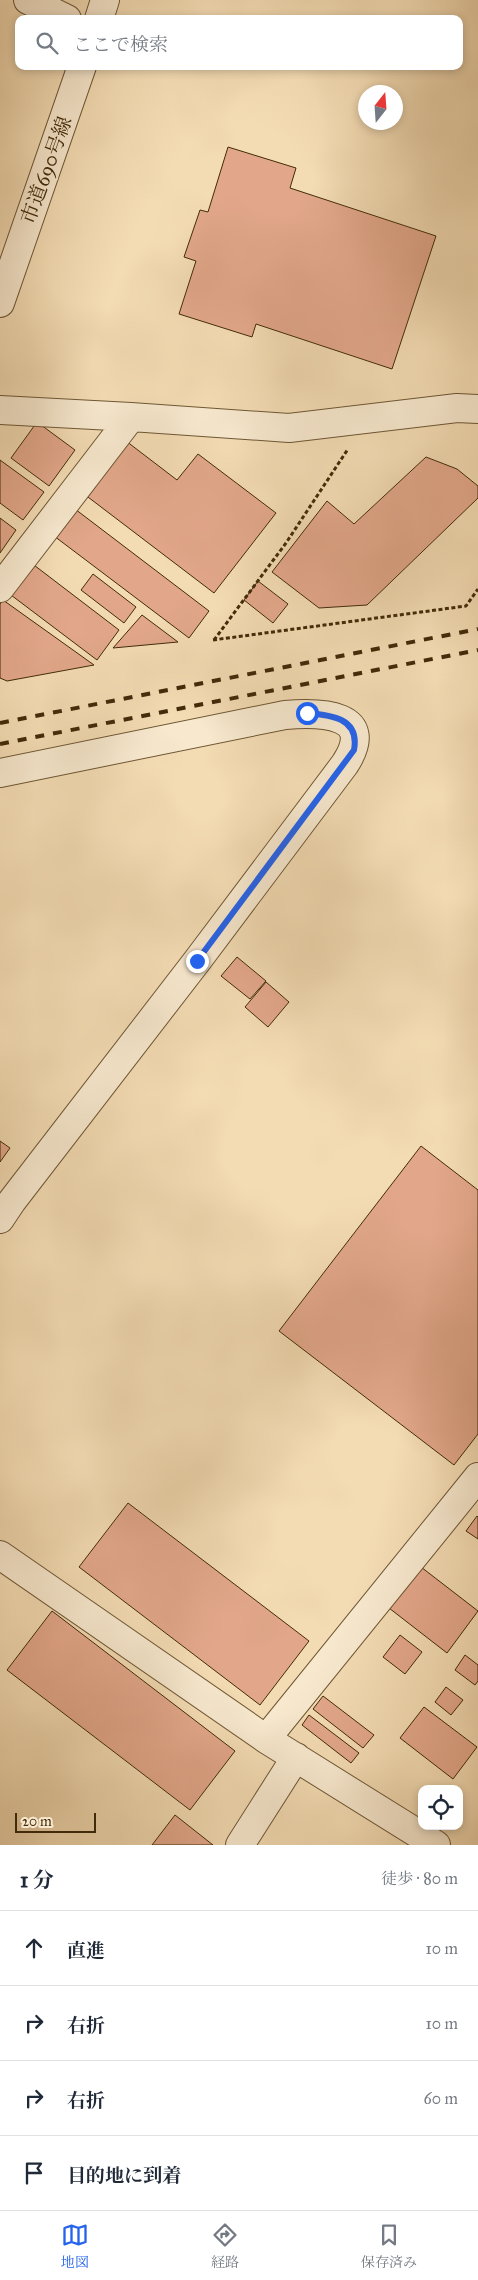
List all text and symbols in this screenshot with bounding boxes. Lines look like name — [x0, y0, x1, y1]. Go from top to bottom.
search box — [15, 15, 463, 70]
icon: search — [33, 29, 61, 57]
text: ここで検索 — [73, 33, 168, 56]
north arrow — [358, 85, 403, 130]
street label: 市道690号線 — [15, 113, 77, 227]
route start — [296, 702, 319, 725]
route end — [186, 950, 209, 973]
map controls — [418, 1785, 463, 1830]
button: locate — [418, 1785, 463, 1830]
scale bar — [15, 1810, 96, 1833]
text: 20 m — [22, 1813, 52, 1830]
text: 1 分 — [20, 1867, 54, 1893]
text: 徒歩 · 80 m — [381, 1869, 458, 1888]
icon: ahead — [20, 1934, 48, 1962]
text: 直進 — [67, 1939, 105, 1962]
text: 10 m — [426, 1939, 458, 1958]
icon: right — [20, 2009, 48, 2037]
text: 右折 — [67, 2014, 105, 2037]
text: 10 m — [426, 2014, 458, 2033]
icon: right — [20, 2084, 48, 2112]
text: 右折 — [67, 2089, 105, 2112]
text: 60 m — [424, 2089, 458, 2108]
icon: arrive — [20, 2159, 48, 2187]
text: 目的地に到着 — [67, 2164, 181, 2187]
tab: 地図 — [61, 2221, 89, 2271]
tab: 経路 — [211, 2221, 239, 2271]
tab: 保存済み — [361, 2221, 417, 2271]

